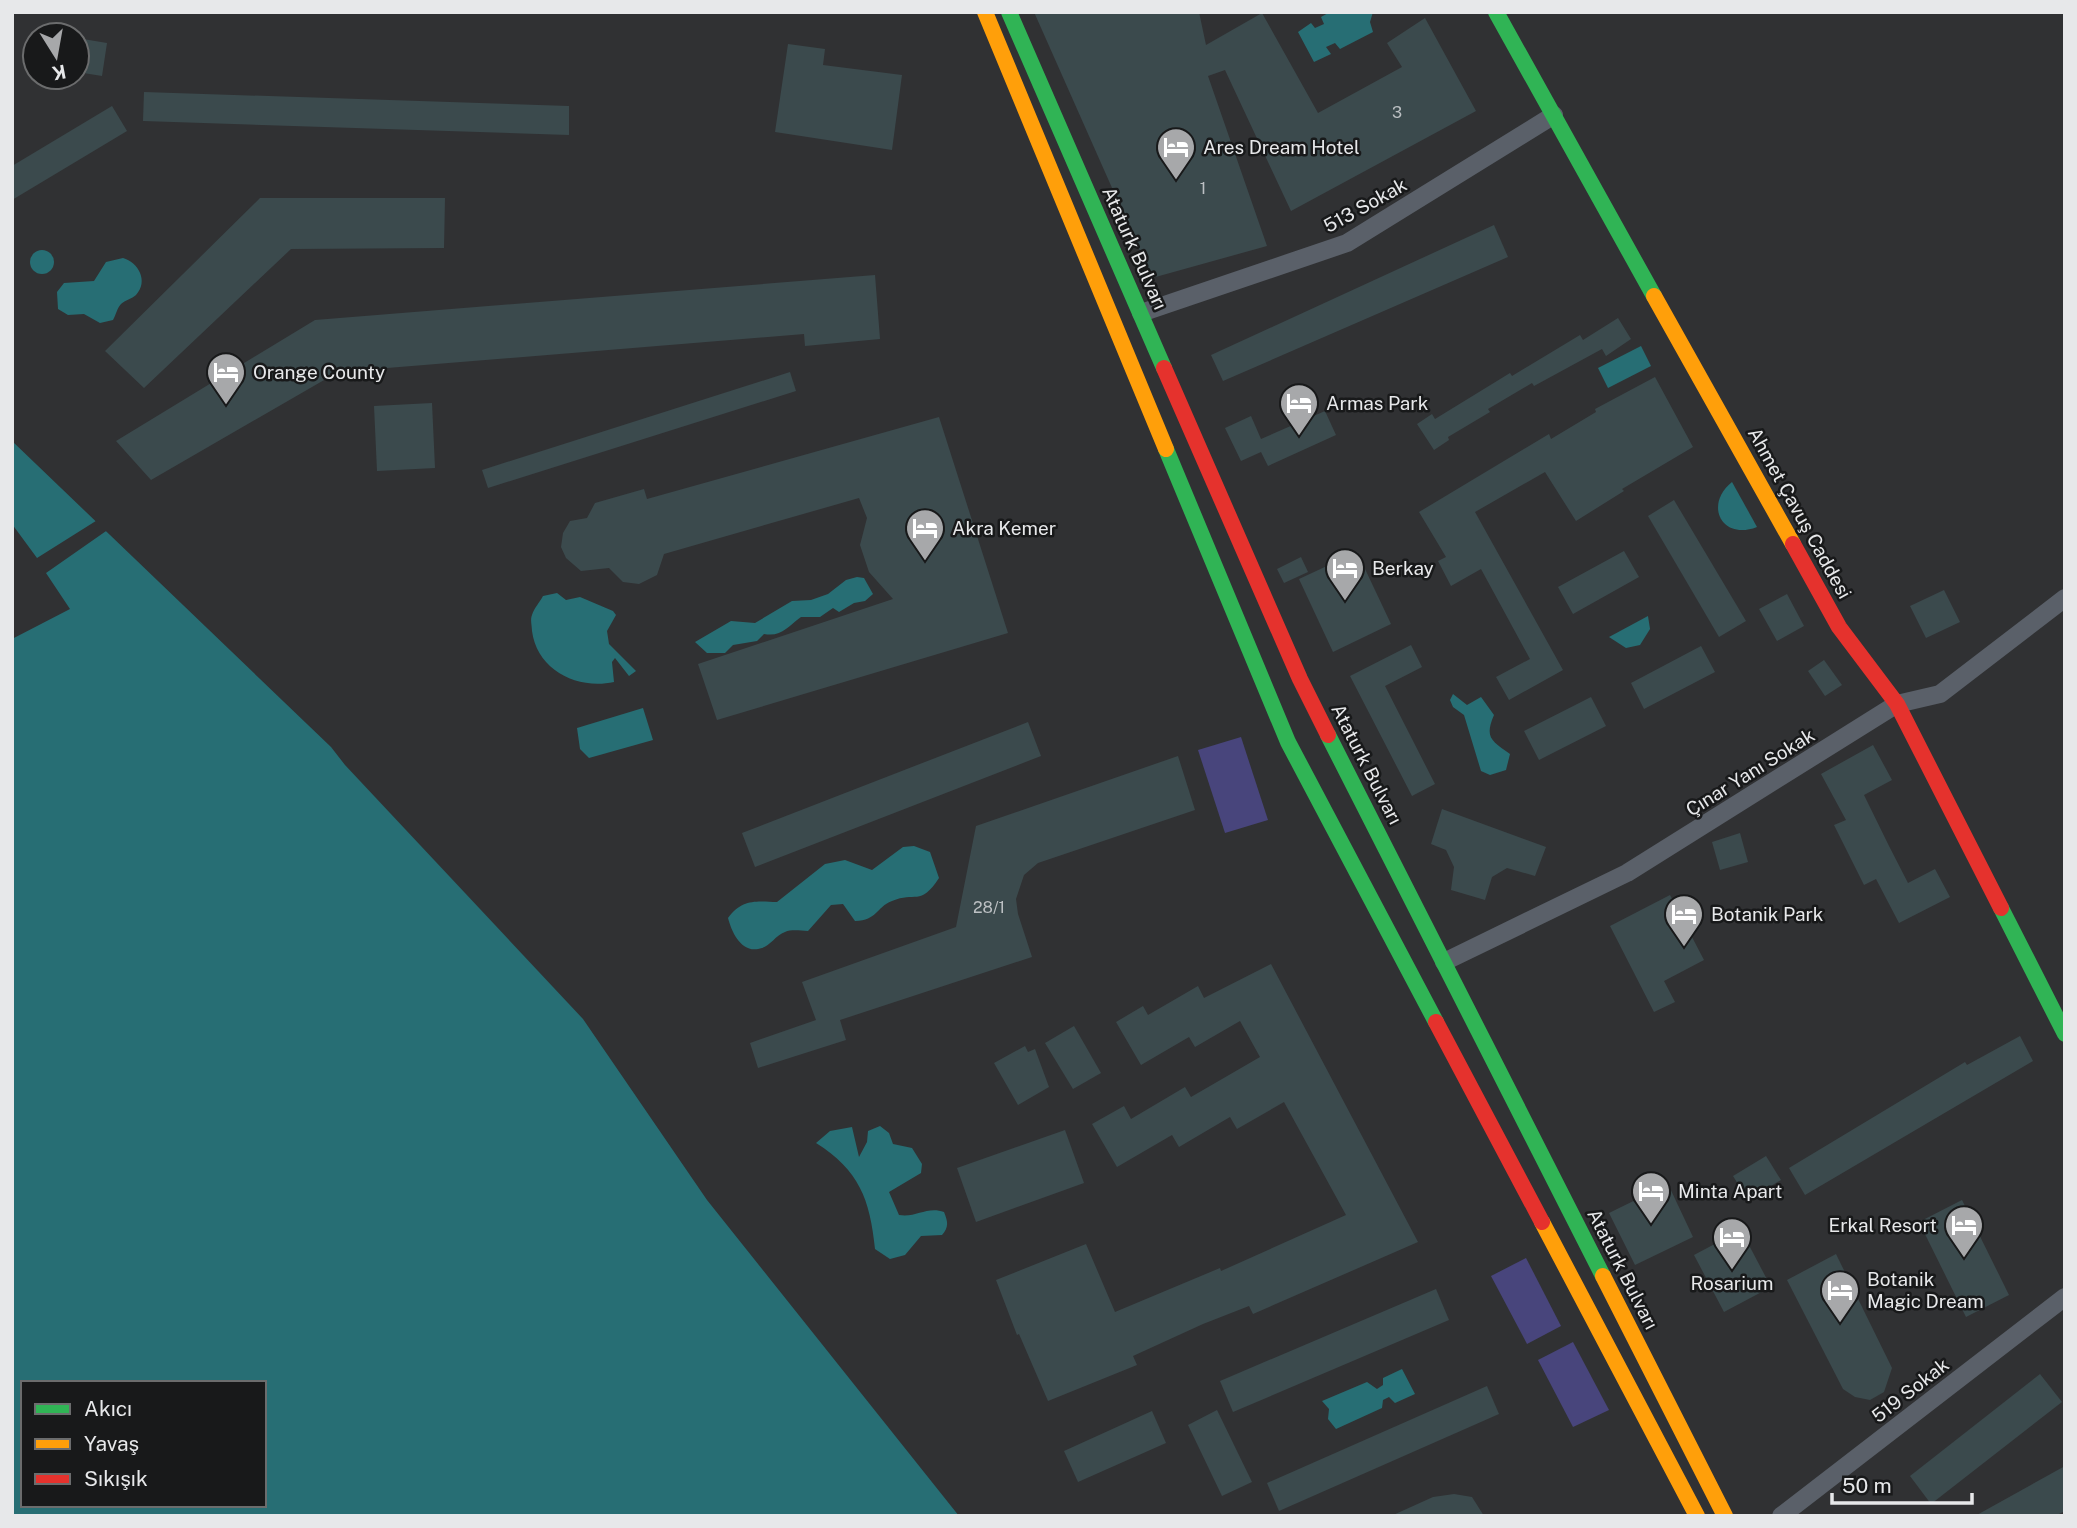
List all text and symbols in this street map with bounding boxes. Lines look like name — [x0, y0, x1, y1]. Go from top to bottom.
north arrow — [21, 21, 91, 91]
text: K — [50, 61, 68, 85]
house number: 3 — [1392, 103, 1402, 122]
hotel icon: Ares Dream Hotel — [1155, 126, 1197, 181]
place label: Ares Dream Hotel — [1203, 136, 1360, 158]
street label: 513 Sokak — [1320, 173, 1411, 237]
house number: 1 — [1200, 179, 1206, 198]
street label: Ataturk Bulvarı — [1098, 183, 1172, 313]
hotel icon: Orange County — [205, 351, 247, 406]
place label: Orange County — [253, 361, 385, 383]
hotel icon: Armas Park — [1278, 382, 1320, 437]
place label: Armas Park — [1326, 392, 1429, 414]
street label: Ahmet Çavuş Caddesi — [1744, 424, 1856, 602]
hotel icon: Akra Kemer — [904, 507, 946, 562]
place label: Akra Kemer — [952, 517, 1056, 539]
hotel icon: Berkay — [1324, 547, 1366, 602]
place label: Berkay — [1372, 557, 1434, 579]
street label: Ataturk Bulvarı — [1327, 700, 1407, 828]
street label: Çınar Yanı Sokak — [1682, 723, 1819, 820]
hotel icon: Botanik Park — [1663, 893, 1705, 948]
house number: 28/1 — [973, 898, 1005, 917]
place label: Botanik Park — [1711, 903, 1824, 925]
hotel icon: Minta Apart — [1630, 1170, 1672, 1225]
place label: Minta Apart — [1678, 1180, 1782, 1202]
hotel icon: Erkal Resort — [1943, 1204, 1985, 1259]
street label: Ataturk Bulvarı — [1583, 1205, 1663, 1333]
place label: Erkal Resort — [1829, 1214, 1937, 1236]
hotel icon: Rosarium — [1711, 1216, 1753, 1271]
place label: Botanik Magic Dream — [1867, 1268, 1984, 1312]
hotel icon: Botanik Magic Dream — [1819, 1269, 1861, 1324]
place label: Rosarium — [1690, 1272, 1774, 1294]
street label: 519 Sokak — [1867, 1353, 1953, 1427]
legend — [21, 1381, 266, 1507]
text: Akıcı — [84, 1396, 132, 1421]
text: Yavaş — [84, 1431, 139, 1456]
scale bar — [1832, 1462, 1972, 1506]
text: Sıkışık — [84, 1466, 148, 1491]
text: 50 m — [1842, 1473, 1892, 1498]

